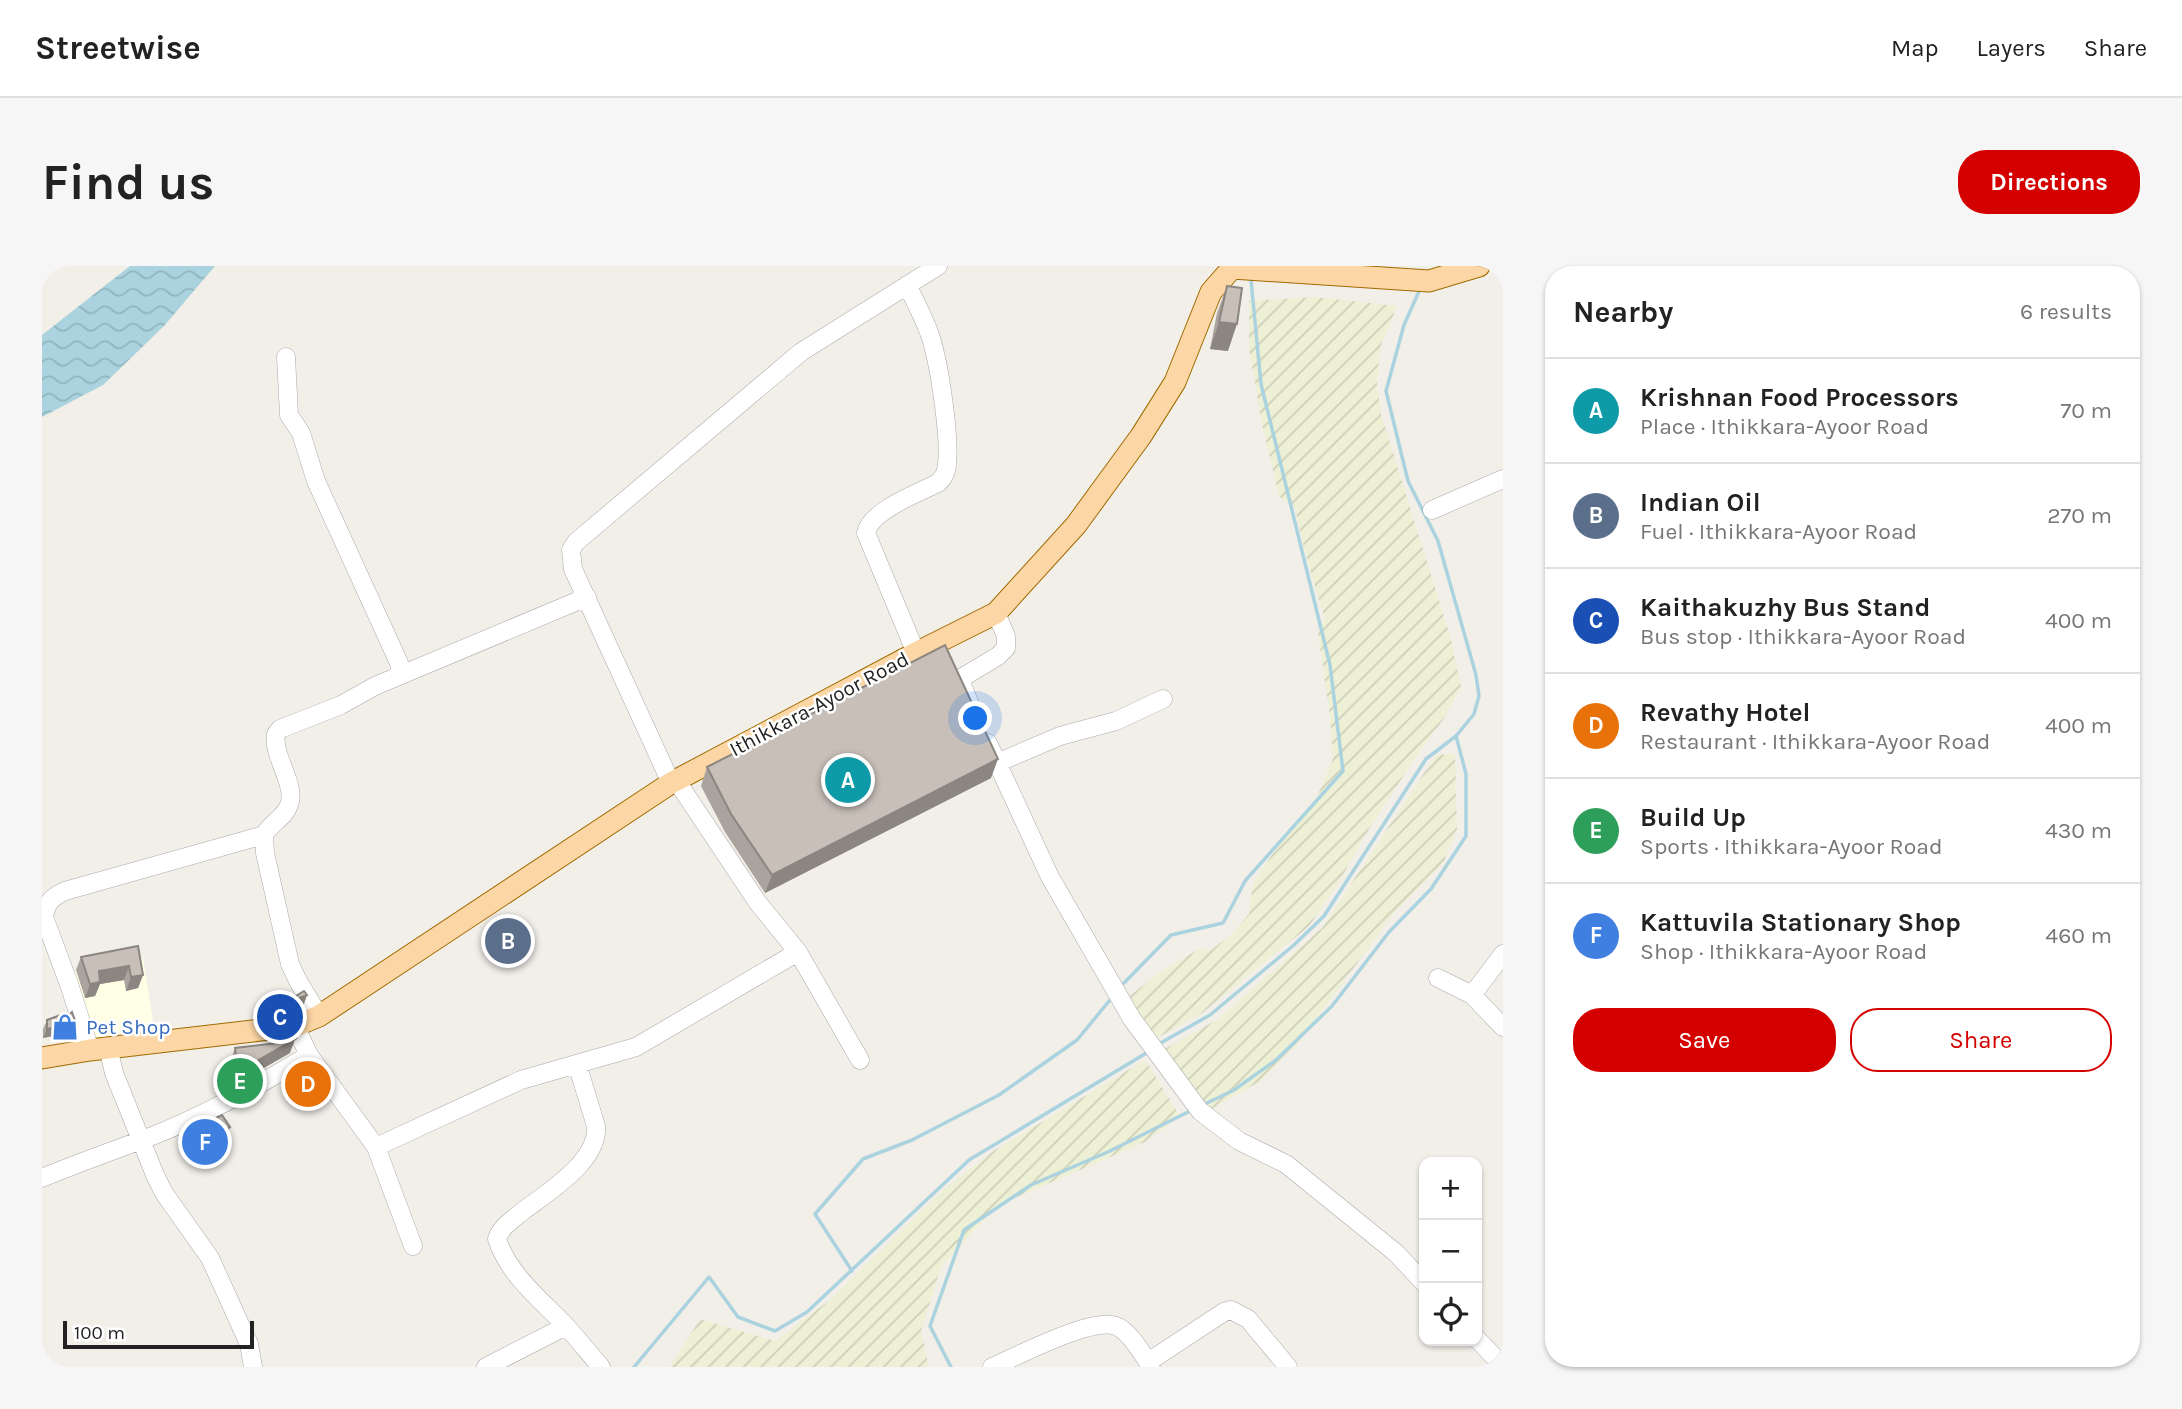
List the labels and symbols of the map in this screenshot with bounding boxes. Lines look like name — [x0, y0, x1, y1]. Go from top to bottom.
street label: Ithikkara-Ayoor Road — [725, 647, 913, 761]
your location — [958, 701, 992, 735]
pin: A — [825, 754, 871, 806]
pin: B — [485, 915, 531, 967]
pin: C — [257, 991, 303, 1043]
shop icon: Pet Shop — [50, 1012, 80, 1042]
place label: Pet Shop — [86, 1015, 170, 1039]
pin: E — [217, 1055, 263, 1107]
pin: D — [285, 1058, 331, 1110]
pin: F — [182, 1116, 228, 1168]
scale bar — [63, 1318, 254, 1350]

